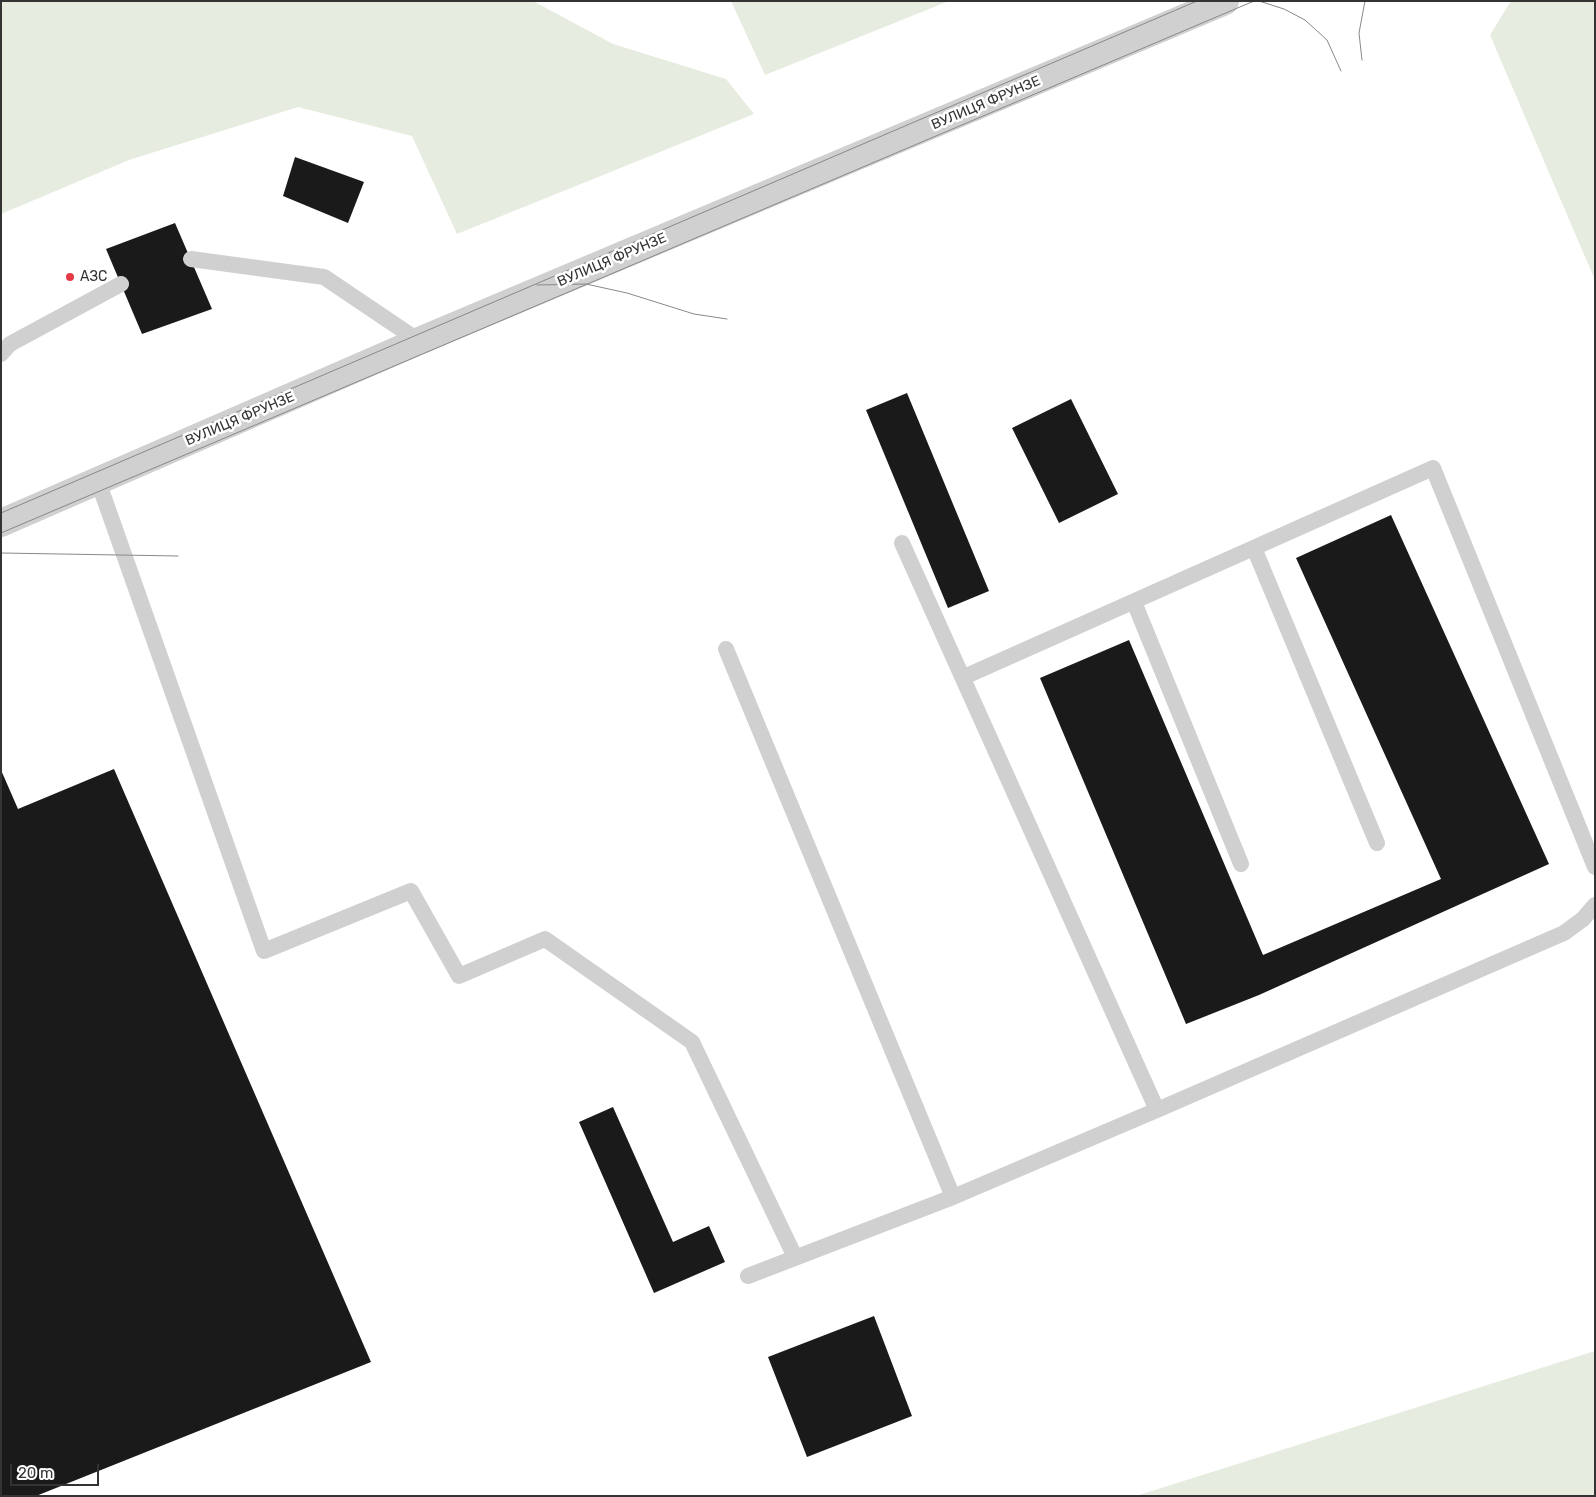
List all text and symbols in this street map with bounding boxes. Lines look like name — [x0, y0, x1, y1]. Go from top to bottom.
street label: ВУЛИЦЯ ФРУНЗЕ — [929, 72, 1043, 134]
street label: ВУЛИЦЯ ФРУНЗЕ — [555, 229, 669, 291]
place label: АЗС — [80, 269, 107, 285]
marker: АЗС — [64, 271, 76, 283]
street label: ВУЛИЦЯ ФРУНЗЕ — [183, 388, 297, 450]
scale bar — [12, 1454, 101, 1486]
text: 20 m — [18, 1464, 53, 1482]

